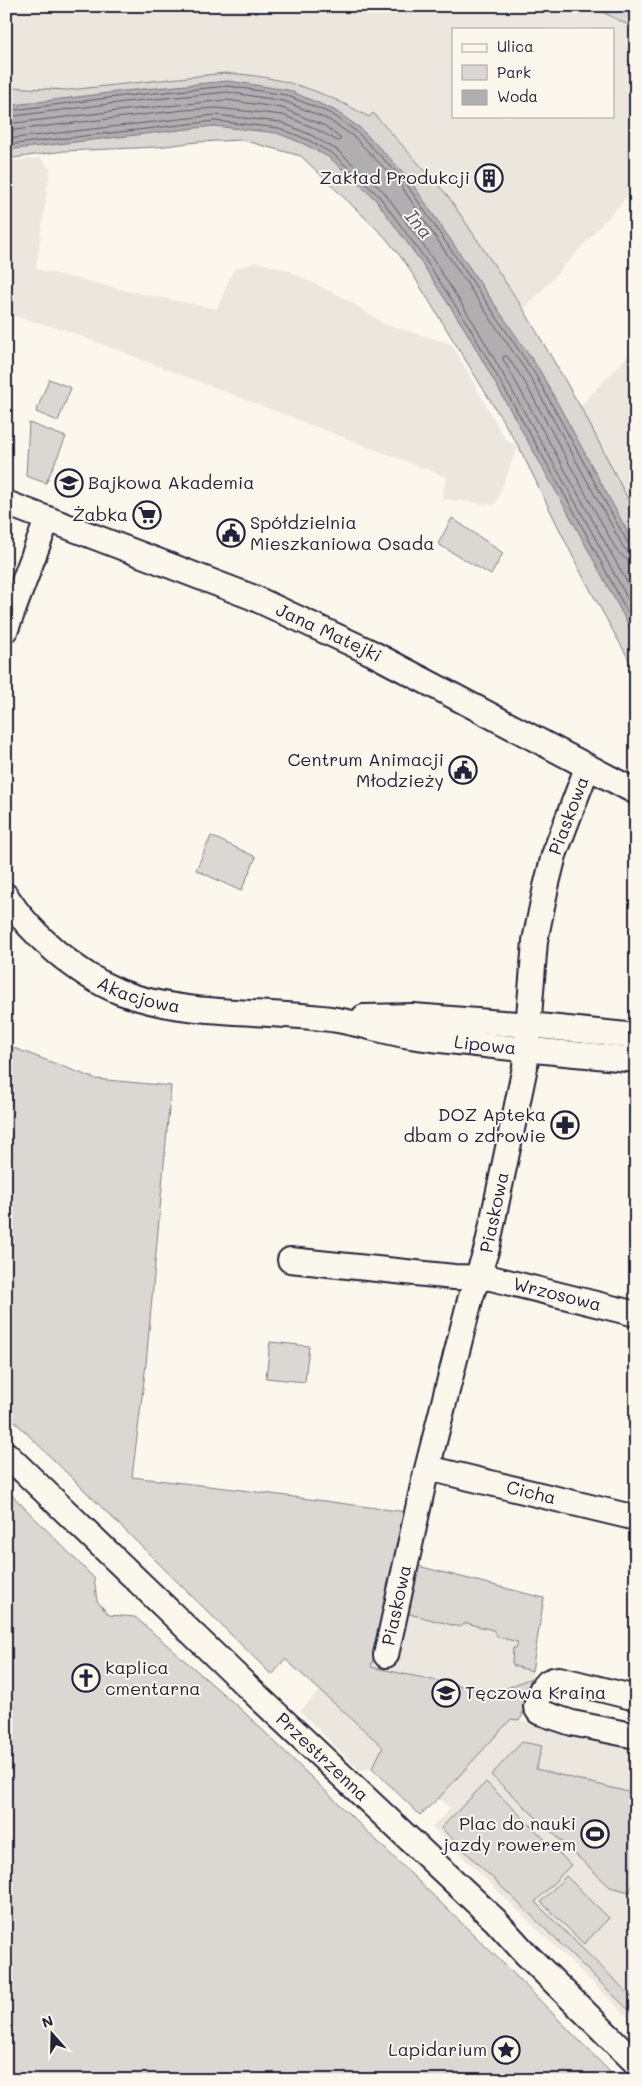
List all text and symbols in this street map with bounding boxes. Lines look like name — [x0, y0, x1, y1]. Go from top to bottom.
legend — [452, 28, 614, 118]
text: Ulica — [497, 36, 534, 56]
text: Park — [497, 62, 531, 82]
text: Woda — [497, 86, 538, 106]
building icon: Zakład Produkcji — [474, 163, 504, 193]
place label: Zakład Produkcji — [319, 165, 470, 189]
water label: Ina — [400, 204, 439, 243]
school or university icon: Bajkowa Akademia — [54, 468, 84, 498]
place label: Bajkowa Akademia — [88, 470, 254, 494]
supermarket icon: Żabka — [132, 500, 162, 530]
place label: Żabka — [72, 502, 128, 526]
place label: Spółdzielnia Mieszkaniowa Osada — [250, 510, 434, 555]
public building icon: Spółdzielnia Mieszkaniowa Osada — [216, 518, 246, 548]
street label: Jana Matejki — [272, 597, 386, 667]
place label: Centrum Animacji Młodzieży — [287, 747, 444, 792]
public building icon: Centrum Animacji Młodzieży — [448, 755, 478, 785]
street label: Piaskowa — [542, 773, 594, 858]
street label: Akacjowa — [93, 970, 182, 1018]
street label: Lipowa — [453, 1029, 517, 1059]
place label: DOZ Apteka dbam o zdrowie — [404, 1102, 546, 1147]
pharmacy icon: DOZ Apteka dbam o zdrowie — [550, 1110, 580, 1140]
street label: Piaskowa — [473, 1170, 514, 1255]
street label: Wrzosowa — [511, 1271, 604, 1316]
street label: Cicha — [504, 1474, 559, 1509]
street label: Piaskowa — [375, 1562, 416, 1648]
place label: kaplica cmentarna — [105, 1655, 200, 1700]
church icon: kaplica cmentarna — [71, 1663, 101, 1693]
school or university icon: Tęczowa Kraina — [431, 1678, 461, 1708]
place label: Tęczowa Kraina — [465, 1680, 606, 1704]
street label: Przestrzenna — [271, 1707, 374, 1806]
place label: Plac do nauki jazdy rowerem — [441, 1811, 576, 1856]
sports icon: Plac do nauki jazdy rowerem — [580, 1819, 610, 1849]
north arrow — [28, 2008, 78, 2058]
text: N — [39, 2011, 56, 2032]
place icon: Lapidarium — [491, 2035, 521, 2065]
place label: Lapidarium — [388, 2037, 487, 2061]

